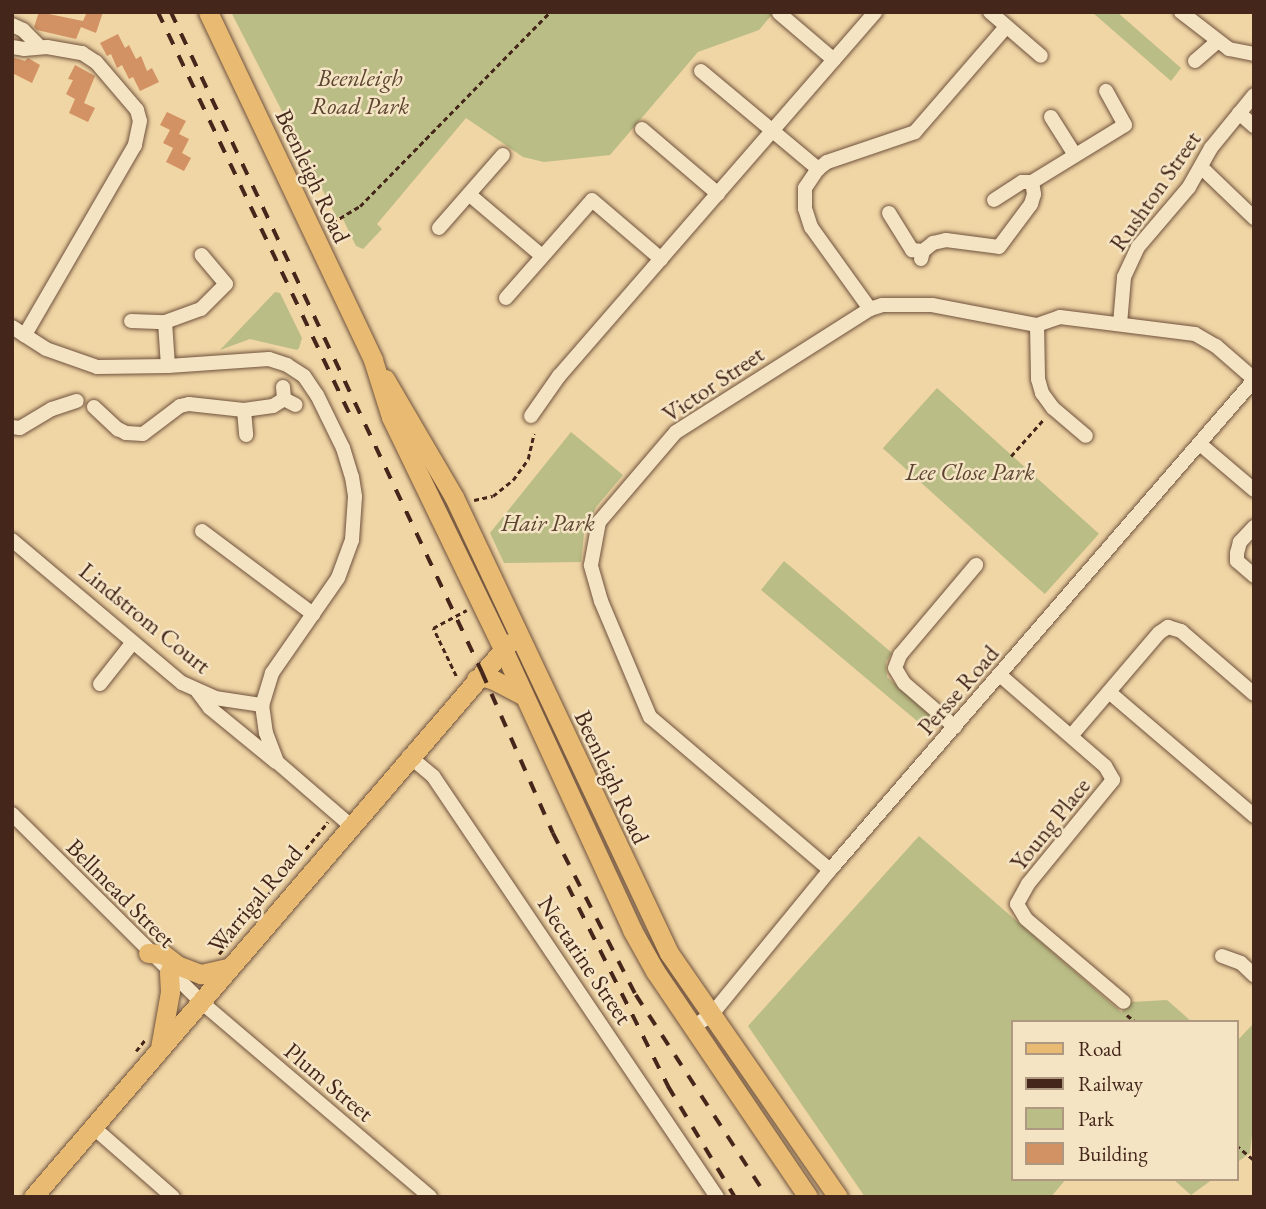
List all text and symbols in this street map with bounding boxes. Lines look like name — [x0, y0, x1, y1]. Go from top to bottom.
park label: Beenleigh Road Park — [311, 64, 409, 120]
street label: Beenleigh Road — [270, 105, 356, 247]
street label: Rushton Street — [1103, 126, 1207, 256]
street label: Victor Street — [657, 340, 769, 428]
park label: Lee Close Park — [905, 458, 1035, 486]
park label: Hair Park — [501, 509, 595, 537]
street label: Lindstrom Court — [74, 556, 216, 680]
street label: Persse Road — [911, 639, 1005, 741]
street label: Beenleigh Road — [569, 706, 655, 848]
street label: Young Place — [1004, 772, 1096, 876]
street label: Bellmead Street — [61, 833, 181, 953]
street label: Warrigal Road — [202, 839, 308, 959]
street label: Nectarine Street — [532, 890, 638, 1030]
legend — [1010, 1020, 1238, 1181]
text: Road — [1078, 1035, 1122, 1062]
street label: Plum Street — [278, 1036, 380, 1128]
text: Railway — [1078, 1070, 1143, 1097]
text: Park — [1078, 1105, 1114, 1132]
text: Building — [1078, 1140, 1148, 1167]

